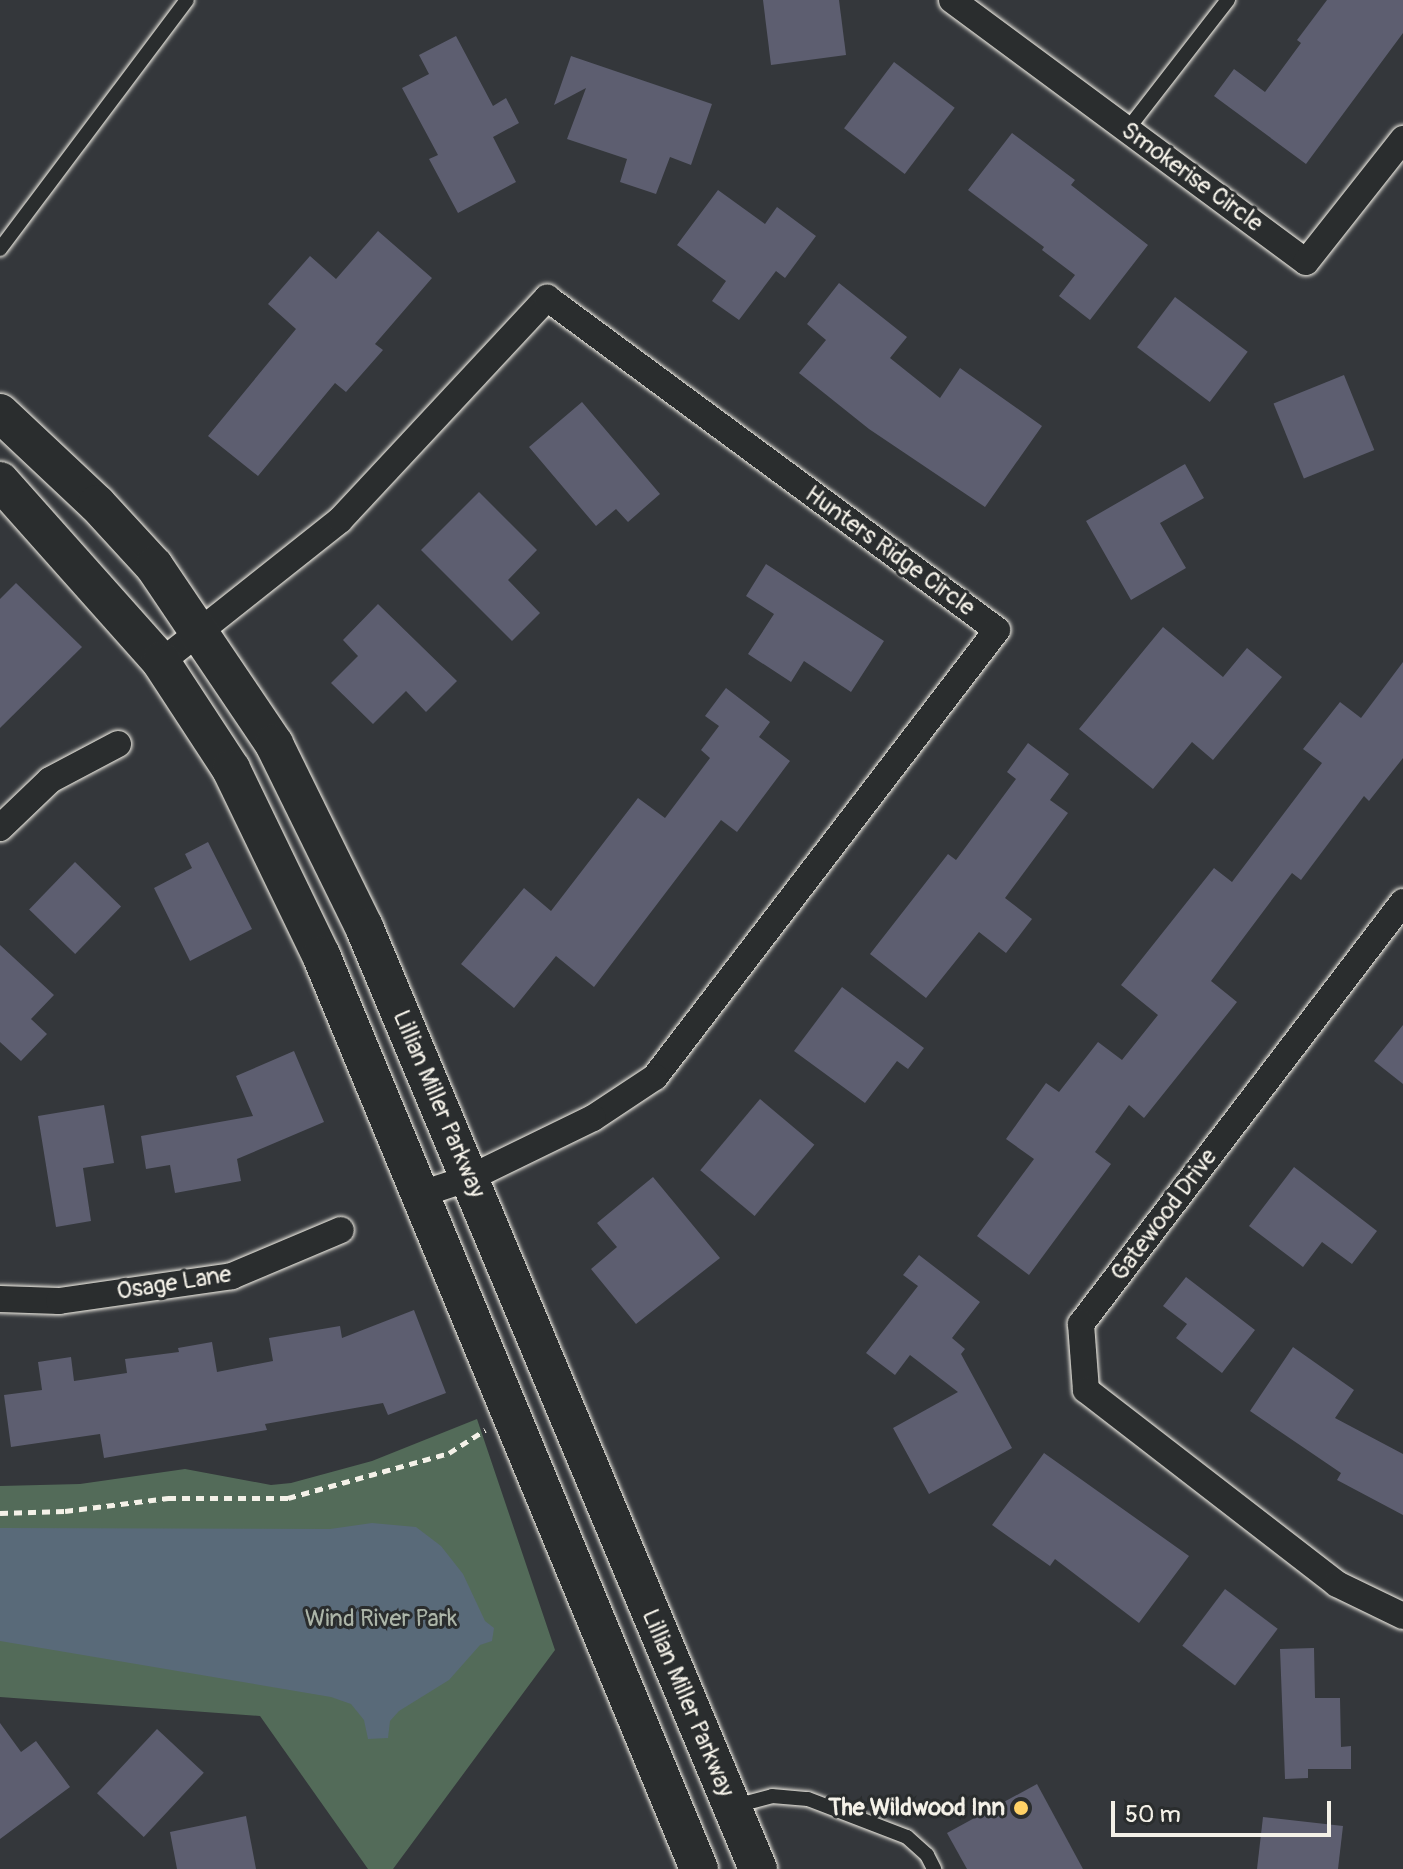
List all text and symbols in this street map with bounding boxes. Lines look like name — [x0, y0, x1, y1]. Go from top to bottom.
street label: Smokerise Circle — [1116, 116, 1268, 238]
street label: Hunters Ridge Circle — [799, 480, 981, 622]
street label: Lillian Miller Parkway — [386, 1006, 492, 1202]
street label: Gatewood Drive — [1105, 1143, 1223, 1287]
street label: Osage Lane — [115, 1260, 233, 1306]
park label: Wind River Park — [305, 1605, 457, 1633]
street label: Lillian Miller Parkway — [635, 1605, 741, 1801]
scale bar — [1115, 1785, 1335, 1835]
place label: The Wildwood Inn — [828, 1794, 1005, 1822]
marker: The Wildwood Inn — [1012, 1799, 1030, 1817]
text: 50 m — [1125, 1800, 1181, 1829]

